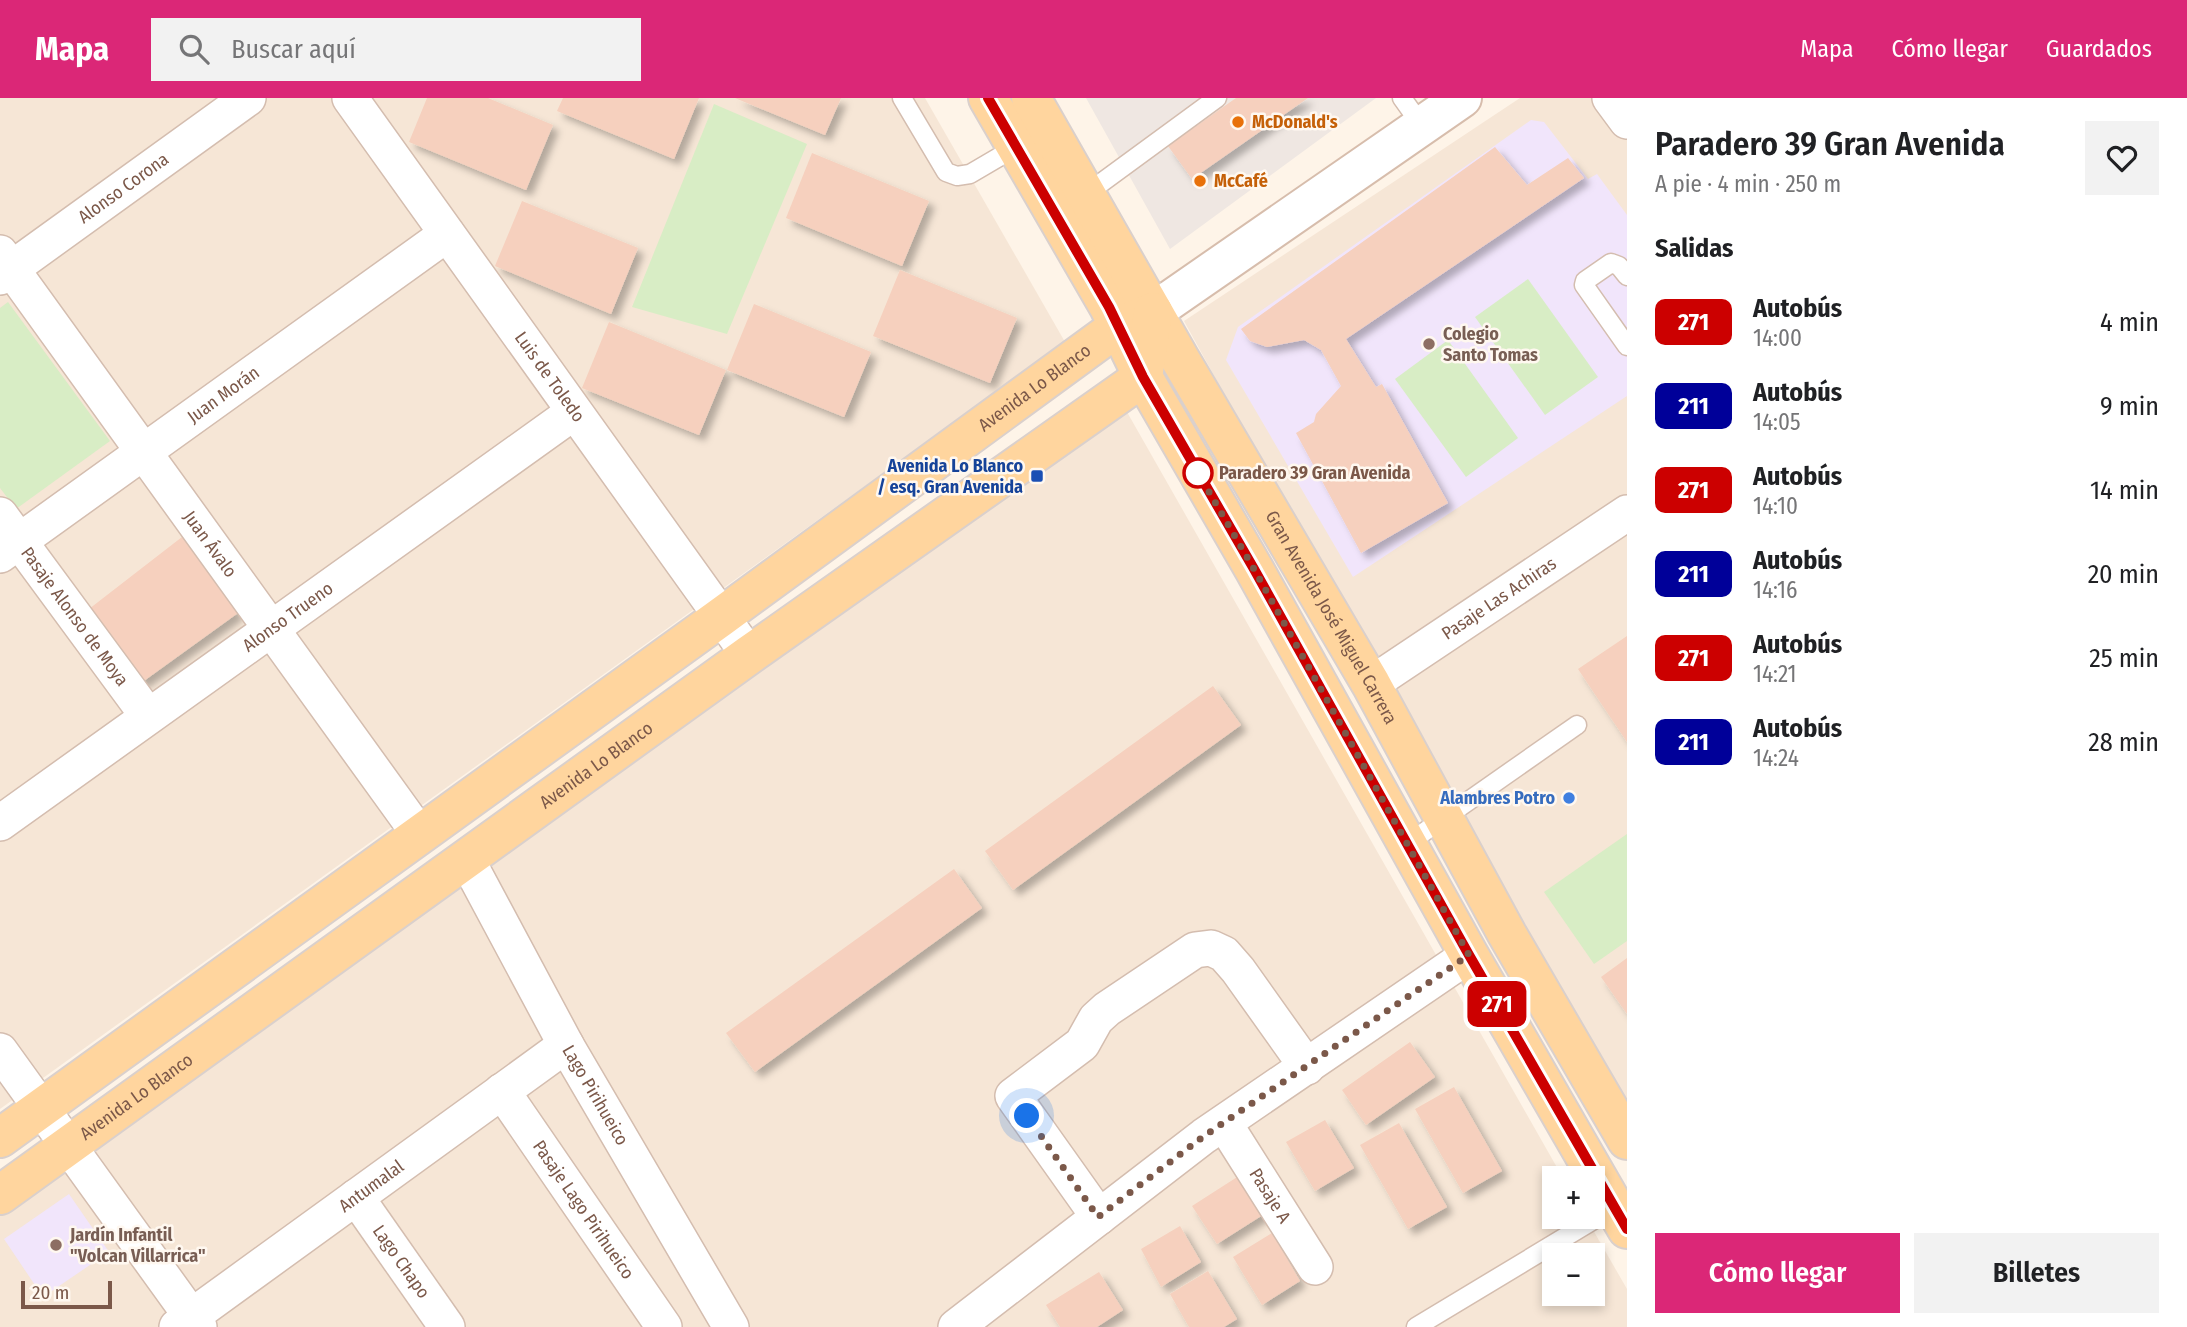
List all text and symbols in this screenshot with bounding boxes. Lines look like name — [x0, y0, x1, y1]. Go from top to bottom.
search box — [151, 18, 641, 81]
text: Mapa — [35, 29, 109, 69]
icon: search — [175, 30, 213, 68]
text: Buscar aquí — [231, 34, 356, 65]
text: Mapa — [1800, 35, 1853, 63]
text: Cómo llegar — [1891, 35, 2008, 63]
text: Guardados — [2046, 35, 2152, 63]
place label: McDonald's — [1252, 111, 1338, 133]
marker: McDonald's — [1230, 114, 1246, 130]
button: heart — [2085, 121, 2159, 195]
text: Paradero 39 Gran Avenida — [1655, 124, 2005, 164]
street label: Alonso Corona — [74, 148, 173, 228]
place label: McCafé — [1214, 170, 1268, 192]
text: A pie · 4 min · 250 m — [1655, 170, 1841, 198]
marker: McCafé — [1192, 173, 1208, 189]
text: Salidas — [1655, 233, 1733, 264]
text: Autobús — [1753, 293, 1842, 324]
text: 4 min — [2100, 307, 2159, 338]
text: 271 — [1678, 308, 1709, 336]
place label: Colegio Santo Tomas — [1443, 323, 1538, 366]
text: 14:00 — [1753, 324, 1802, 352]
street label: Luis de Toledo — [510, 327, 590, 426]
marker: Colegio Santo Tomas — [1421, 336, 1437, 352]
street label: Avenida Lo Blanco — [974, 339, 1095, 436]
street label: Juan Morán — [183, 361, 264, 428]
text: Autobús — [1753, 377, 1842, 408]
text: 9 min — [2100, 391, 2159, 422]
text: 211 — [1678, 392, 1709, 420]
text: 14:05 — [1753, 408, 1801, 436]
place label: Avenida Lo Blanco / esq. Gran Avenida — [877, 455, 1023, 498]
marker: Paradero 39 Gran Avenida — [1183, 458, 1213, 488]
text: Autobús — [1753, 461, 1842, 492]
place label: Paradero 39 Gran Avenida — [1219, 462, 1411, 484]
marker: Avenida Lo Blanco / esq. Gran Avenida — [1029, 468, 1045, 484]
text: 14 min — [2090, 475, 2159, 506]
text: 271 — [1678, 476, 1709, 504]
text: 14:10 — [1753, 492, 1798, 520]
street label: Juan Ávalo — [179, 506, 242, 582]
street label: Gran Avenida José Miguel Carrera — [1261, 507, 1402, 728]
street label: Pasaje Alonso de Moya — [16, 543, 133, 690]
text: Autobús — [1753, 545, 1842, 576]
street label: Pasaje Las Achiras — [1438, 552, 1561, 645]
text: 20 min — [2088, 559, 2159, 590]
text: 211 — [1678, 560, 1709, 588]
text: 14:16 — [1753, 576, 1797, 604]
street label: Alonso Trueno — [238, 577, 337, 657]
text: Autobús — [1753, 629, 1842, 660]
text: 25 min — [2089, 643, 2159, 674]
text: 271 — [1678, 644, 1709, 672]
text: 14:21 — [1753, 660, 1797, 688]
text: Autobús — [1753, 713, 1842, 744]
street label: Avenida Lo Blanco — [535, 717, 657, 813]
text: 28 min — [2088, 727, 2159, 758]
text: 211 — [1678, 728, 1709, 756]
text: 14:24 — [1753, 744, 1799, 772]
place label: Alambres Potro — [1439, 787, 1555, 809]
marker: Alambres Potro — [1561, 790, 1577, 806]
line badge: 271 — [1457, 981, 1537, 1027]
text: 271 — [1481, 990, 1513, 1018]
street label: Lago Pirihueico — [557, 1041, 633, 1149]
street label: Avenida Lo Blanco — [75, 1049, 197, 1145]
your location — [1009, 1098, 1044, 1133]
street label: Pasaje Lago Pirihueico — [528, 1136, 639, 1283]
street label: Antumalal — [335, 1155, 408, 1217]
street label: Pasaje A — [1244, 1164, 1296, 1228]
map controls — [1542, 1166, 1605, 1306]
button: + — [1542, 1166, 1605, 1229]
street label: Lago Chapo — [368, 1221, 435, 1303]
place label: Jardín Infantil "Volcan Villarrica" — [69, 1224, 206, 1267]
button: Cómo llegar — [1655, 1233, 1900, 1313]
button: Billetes — [1914, 1233, 2159, 1313]
marker: Jardín Infantil "Volcan Villarrica" — [48, 1237, 64, 1253]
button: − — [1542, 1243, 1605, 1306]
scale bar — [21, 1278, 112, 1310]
text: 20 m — [32, 1281, 69, 1304]

